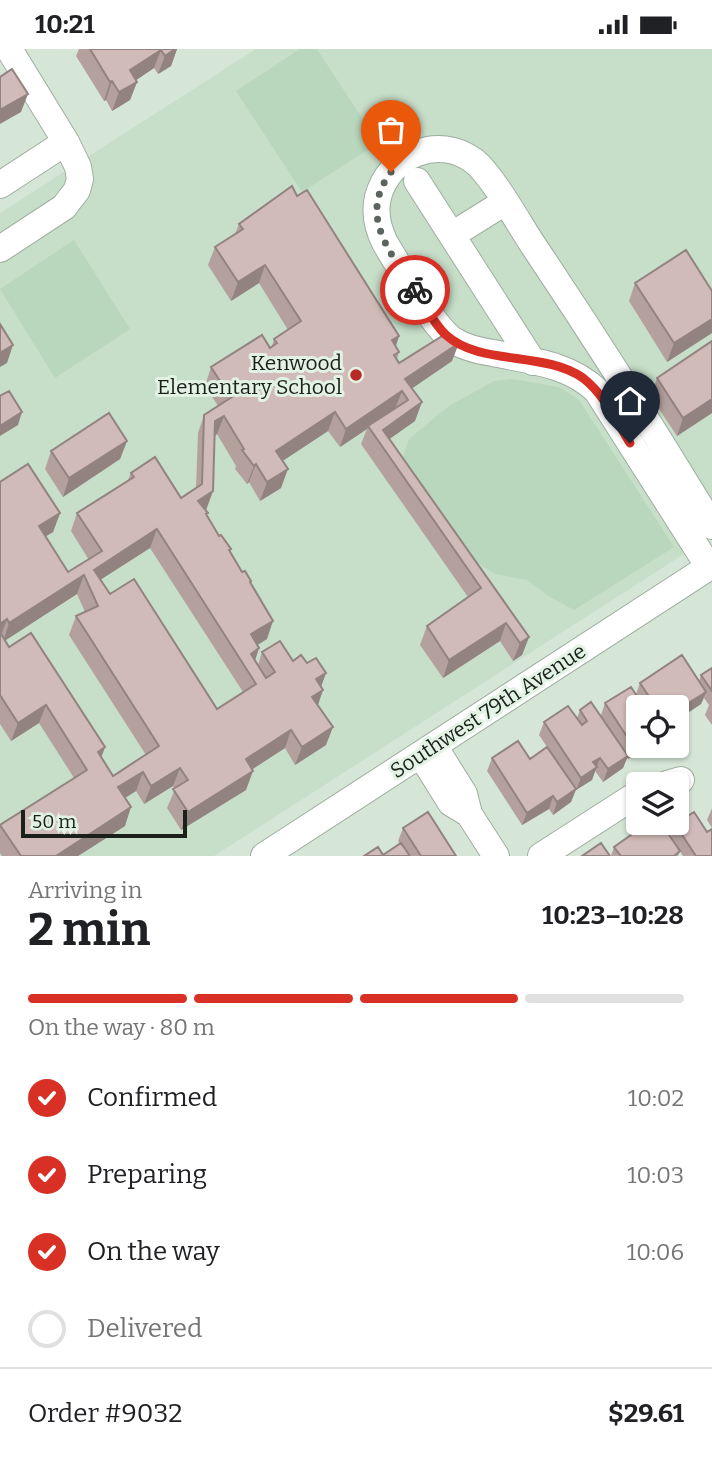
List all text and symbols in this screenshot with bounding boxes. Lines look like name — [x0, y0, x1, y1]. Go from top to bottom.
text: 10:21 — [35, 9, 95, 40]
pin — [361, 100, 421, 172]
icon: bag — [372, 111, 410, 149]
courier — [380, 255, 450, 325]
icon: bike — [396, 271, 434, 309]
place label: Kenwood Elementary School — [157, 350, 342, 400]
marker: Kenwood Elementary School — [348, 367, 364, 383]
pin — [600, 371, 660, 443]
icon: home — [611, 382, 649, 420]
street label: Southwest 79th Avenue — [385, 638, 591, 784]
map controls — [626, 695, 689, 835]
button: locate — [626, 695, 689, 758]
button: layers — [626, 772, 689, 835]
scale bar — [21, 807, 187, 839]
text: 50 m — [32, 810, 76, 833]
text: Arriving in — [28, 876, 142, 904]
text: 10:23–10:28 — [542, 900, 684, 931]
text: 2 min — [28, 902, 150, 957]
text: On the way · 80 m — [28, 1013, 215, 1041]
icon: check — [28, 1079, 66, 1117]
text: Confirmed — [87, 1082, 217, 1113]
text: 10:02 — [628, 1084, 684, 1112]
icon: check — [28, 1156, 66, 1194]
text: Preparing — [87, 1159, 207, 1190]
text: 10:03 — [627, 1161, 684, 1189]
icon: check — [28, 1233, 66, 1271]
text: On the way — [87, 1236, 220, 1267]
text: 10:06 — [627, 1238, 684, 1266]
text: Delivered — [87, 1313, 202, 1344]
text: Order #9032 — [28, 1398, 182, 1429]
text: $29.61 — [608, 1398, 684, 1429]

